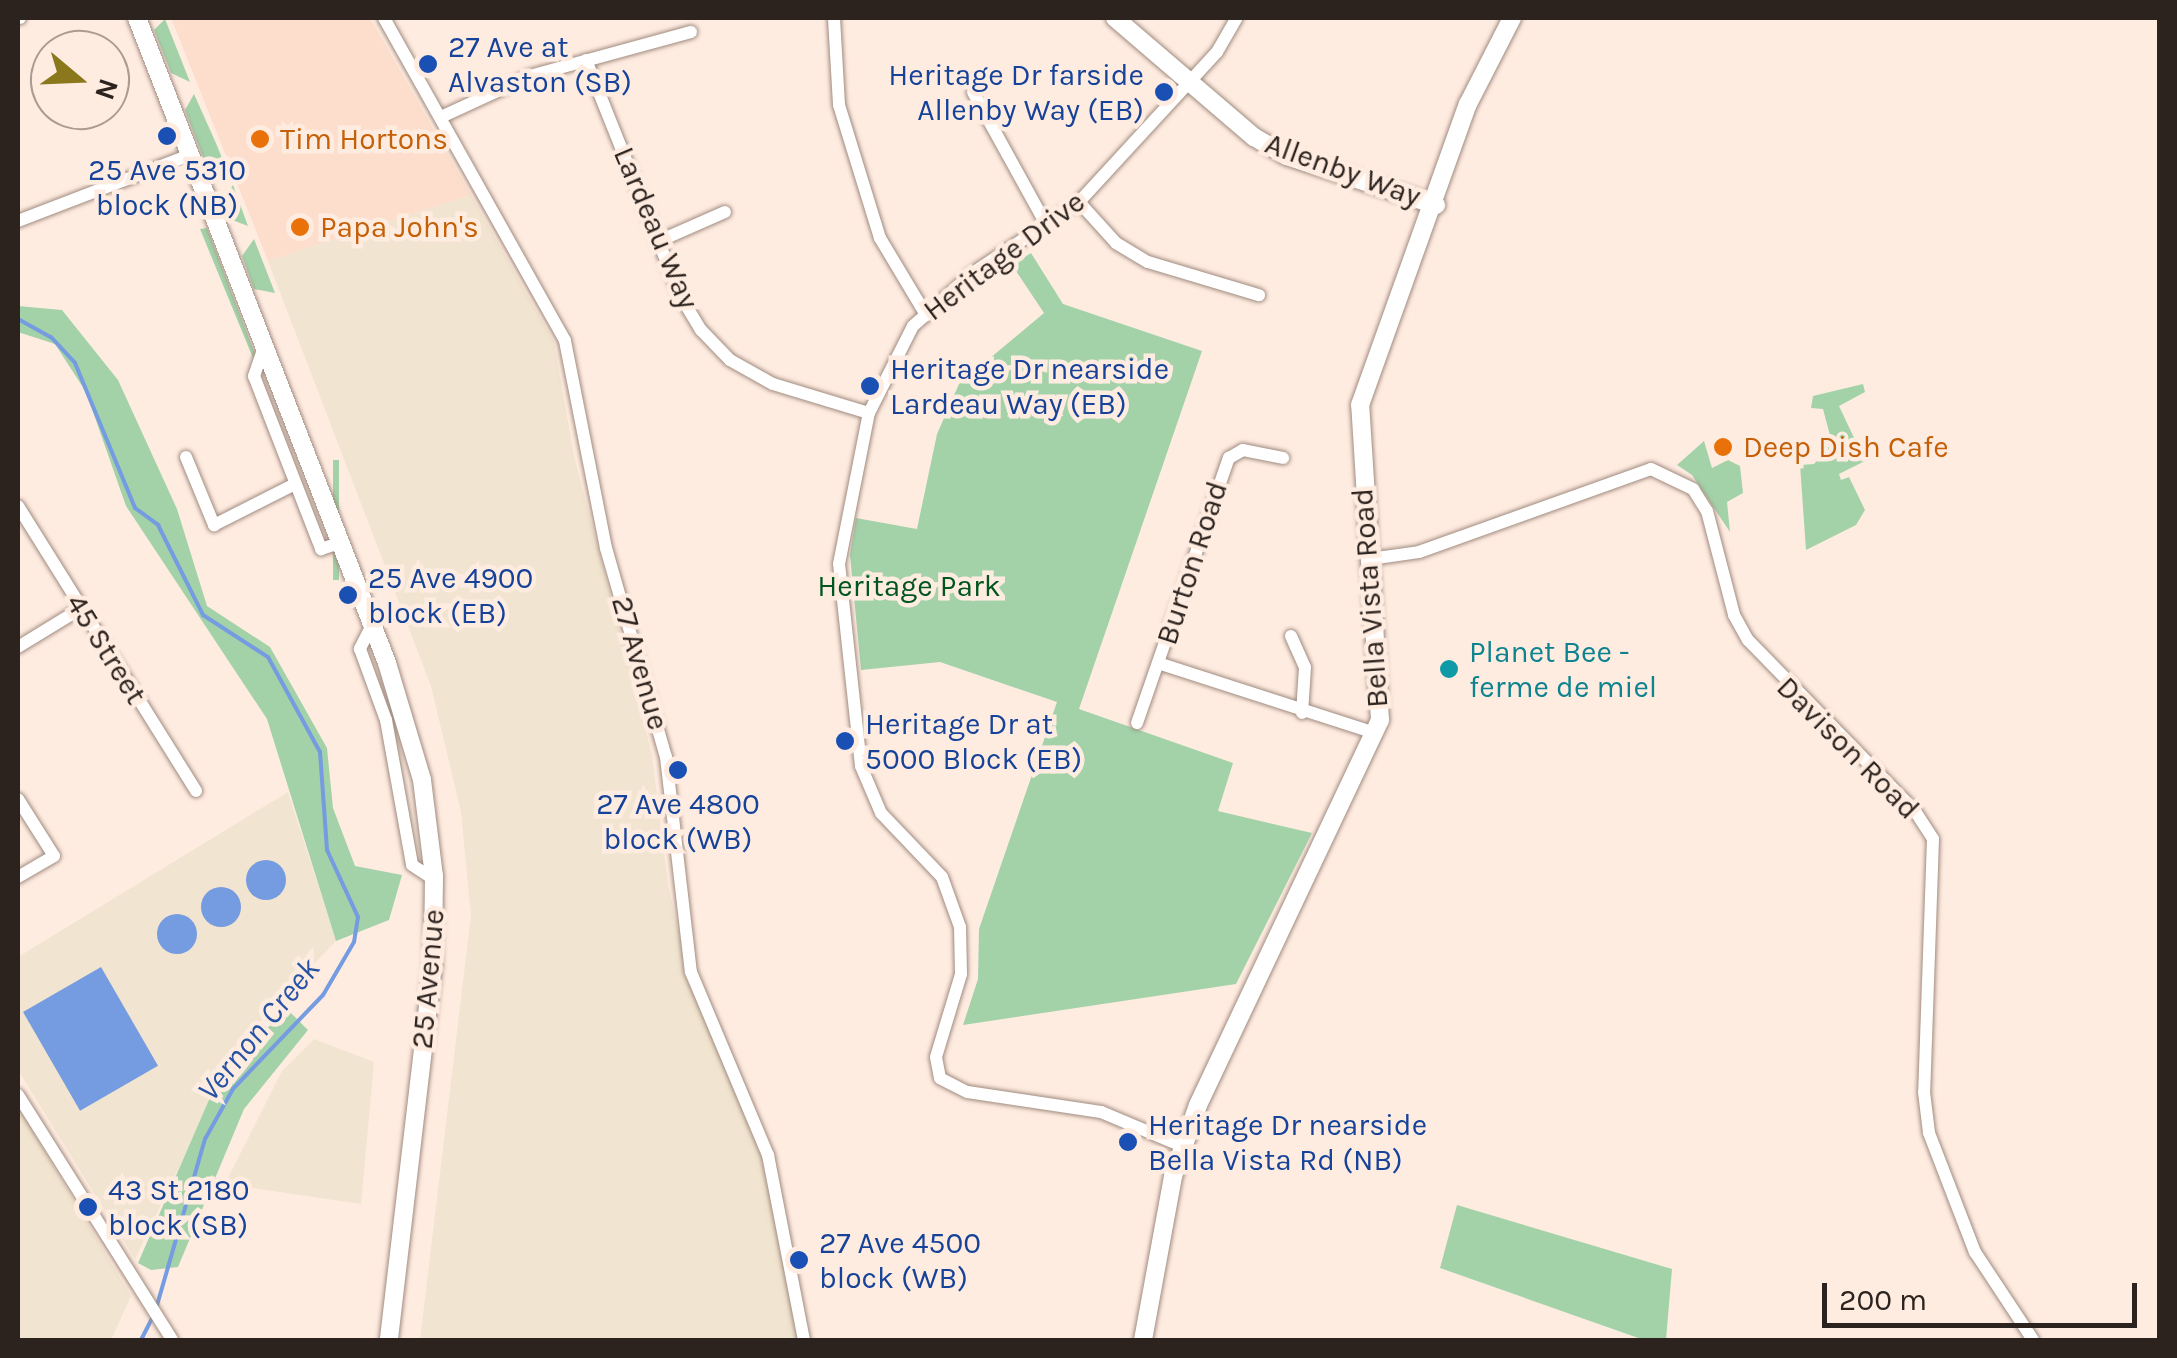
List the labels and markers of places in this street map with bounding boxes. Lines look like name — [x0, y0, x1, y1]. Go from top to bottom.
place label: 27 Ave at Alvaston (SB) — [448, 29, 632, 100]
marker: 27 Ave at Alvaston (SB) — [417, 53, 439, 75]
place label: Heritage Dr farside Allenby Way (EB) — [888, 57, 1144, 128]
marker: Heritage Dr farside Allenby Way (EB) — [1153, 81, 1175, 103]
place label: Tim Hortons — [280, 121, 448, 157]
marker: 25 Ave 5310 block (NB) — [156, 125, 178, 147]
marker: Tim Hortons — [249, 128, 271, 150]
place label: 25 Ave 5310 block (NB) — [88, 152, 246, 222]
place label: Papa John's — [320, 209, 479, 245]
marker: Papa John's — [289, 216, 311, 238]
place label: Heritage Dr nearside Lardeau Way (EB) — [890, 351, 1169, 422]
marker: Heritage Dr nearside Lardeau Way (EB) — [859, 375, 881, 397]
place label: Deep Dish Cafe — [1743, 429, 1949, 465]
marker: Deep Dish Cafe — [1712, 436, 1734, 458]
place label: 25 Ave 4900 block (EB) — [368, 560, 533, 630]
marker: 25 Ave 4900 block (EB) — [337, 584, 359, 606]
place label: Planet Bee - ferme de miel — [1469, 634, 1657, 704]
marker: Planet Bee - ferme de miel — [1438, 658, 1460, 680]
place label: Heritage Dr at 5000 Block (EB) — [865, 706, 1082, 776]
marker: Heritage Dr at 5000 Block (EB) — [834, 730, 856, 752]
marker: 27 Ave 4800 block (WB) — [667, 759, 689, 781]
place label: 27 Ave 4800 block (WB) — [596, 786, 760, 856]
place label: Heritage Dr nearside Bella Vista Rd (NB) — [1148, 1107, 1427, 1178]
marker: Heritage Dr nearside Bella Vista Rd (NB) — [1117, 1131, 1139, 1153]
place label: 43 St 2180 block (SB) — [108, 1172, 250, 1242]
marker: 43 St 2180 block (SB) — [77, 1196, 99, 1218]
place label: 27 Ave 4500 block (WB) — [819, 1225, 981, 1296]
marker: 27 Ave 4500 block (WB) — [788, 1249, 810, 1271]

